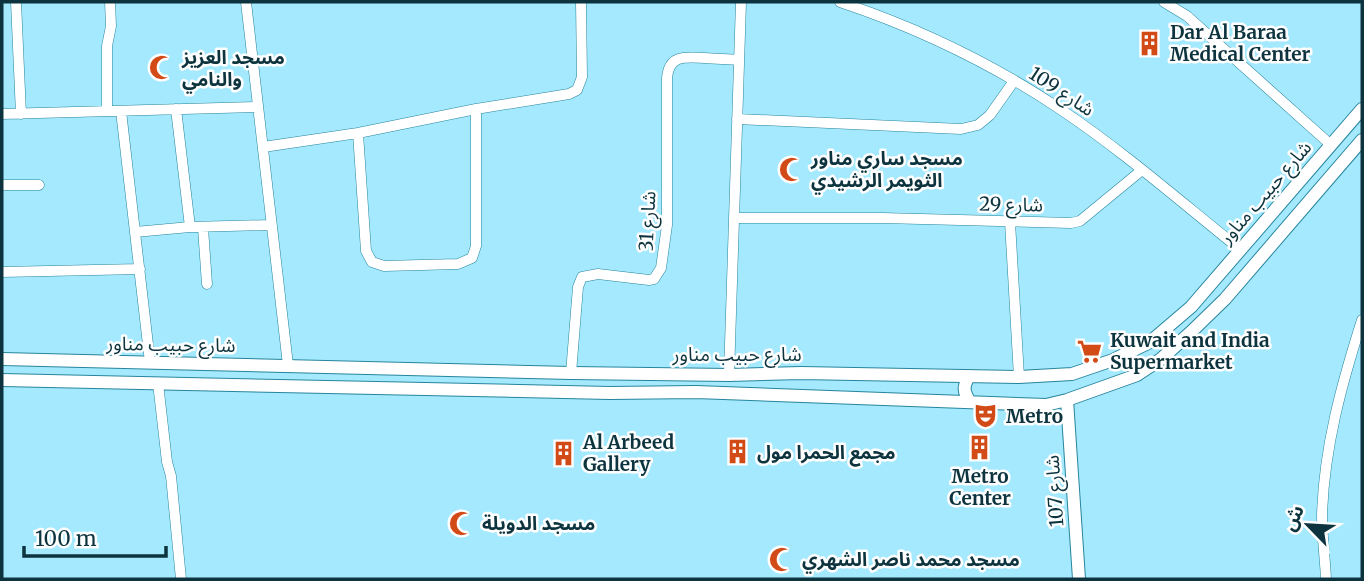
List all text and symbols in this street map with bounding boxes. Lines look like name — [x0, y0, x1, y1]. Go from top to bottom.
place label: Dar Al Baraa Medical Center — [1170, 20, 1310, 66]
building icon: Dar Al Baraa Medical Center — [1136, 29, 1164, 57]
place label: مسجد العزيز والنامي — [181, 45, 285, 94]
mosque icon: مسجد العزيز والنامي — [148, 54, 176, 82]
street label: شارع 109 — [1024, 61, 1099, 123]
street label: شارع حبيب مناور — [1213, 135, 1318, 251]
place label: مسجد ساري مناور الثويمر الرشيدي — [810, 146, 963, 195]
mosque icon: مسجد ساري مناور الثويمر الرشيدي — [777, 155, 805, 183]
street label: شارع 31 — [633, 190, 663, 252]
street label: شارع 29 — [979, 191, 1043, 219]
place label: Kuwait and India Supermarket — [1110, 328, 1270, 374]
street label: شارع حبيب مناور — [105, 331, 236, 359]
supermarket icon: Kuwait and India Supermarket — [1076, 337, 1104, 365]
street label: شارع حبيب مناور — [671, 342, 802, 368]
theatre icon: Metro — [972, 402, 1000, 430]
place label: Metro — [1006, 404, 1063, 428]
place label: Al Arbeed Gallery — [582, 430, 675, 476]
building icon: Metro Center — [966, 434, 994, 462]
building icon: مجمع الحمرا مول — [723, 438, 751, 466]
building icon: Al Arbeed Gallery — [549, 439, 577, 467]
place label: مجمع الحمرا مول — [757, 440, 896, 467]
street label: شارع 107 — [1040, 454, 1070, 528]
place label: Metro Center — [949, 464, 1011, 510]
north arrow — [1273, 490, 1343, 560]
text: ش — [1276, 501, 1309, 535]
mosque icon: مسجد الدويلة — [448, 509, 476, 537]
place label: مسجد الدويلة — [482, 511, 595, 535]
scale bar — [24, 514, 166, 558]
text: 100 m — [35, 525, 97, 552]
mosque icon: مسجد محمد ناصر الشهري — [768, 545, 796, 573]
place label: مسجد محمد ناصر الشهري — [802, 547, 1020, 574]

